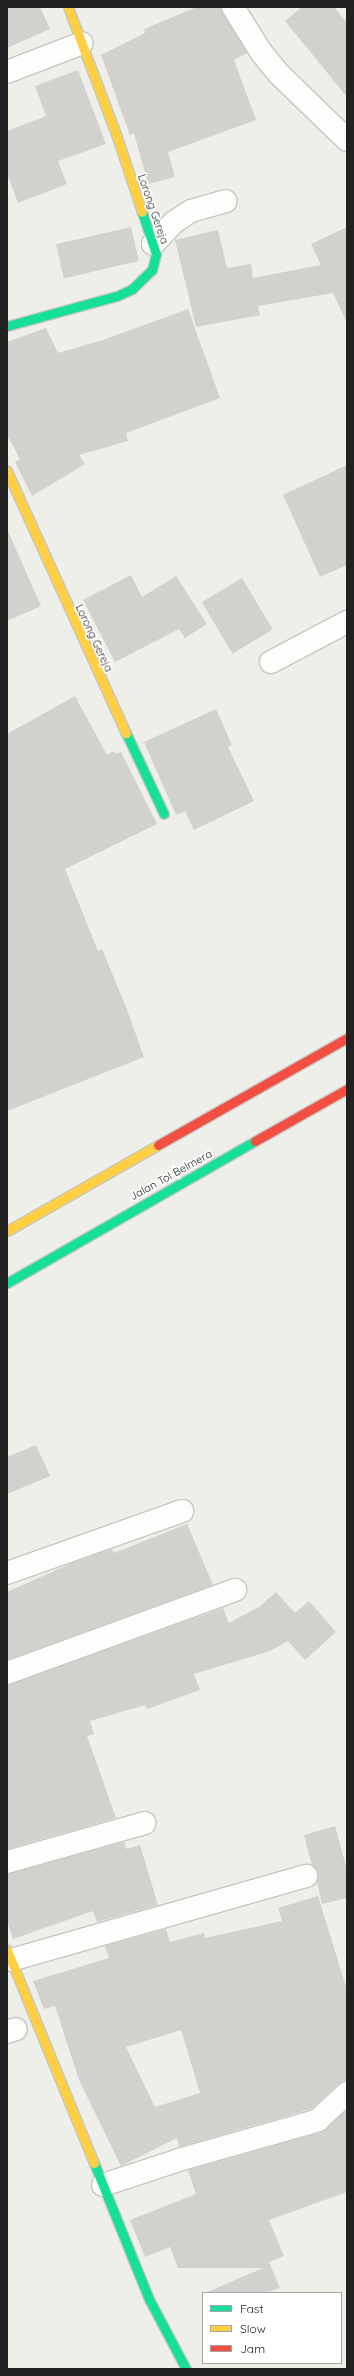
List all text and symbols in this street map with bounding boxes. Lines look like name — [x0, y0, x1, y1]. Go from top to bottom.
street label: Lorong Gereja — [135, 172, 171, 246]
street label: Lorong Gereja — [73, 602, 115, 674]
street label: Jalan Tol Belmera — [128, 1147, 214, 1203]
legend — [202, 2292, 342, 2364]
text: Fast — [240, 2301, 264, 2316]
text: Slow — [240, 2321, 266, 2336]
text: Jam — [240, 2341, 265, 2356]

